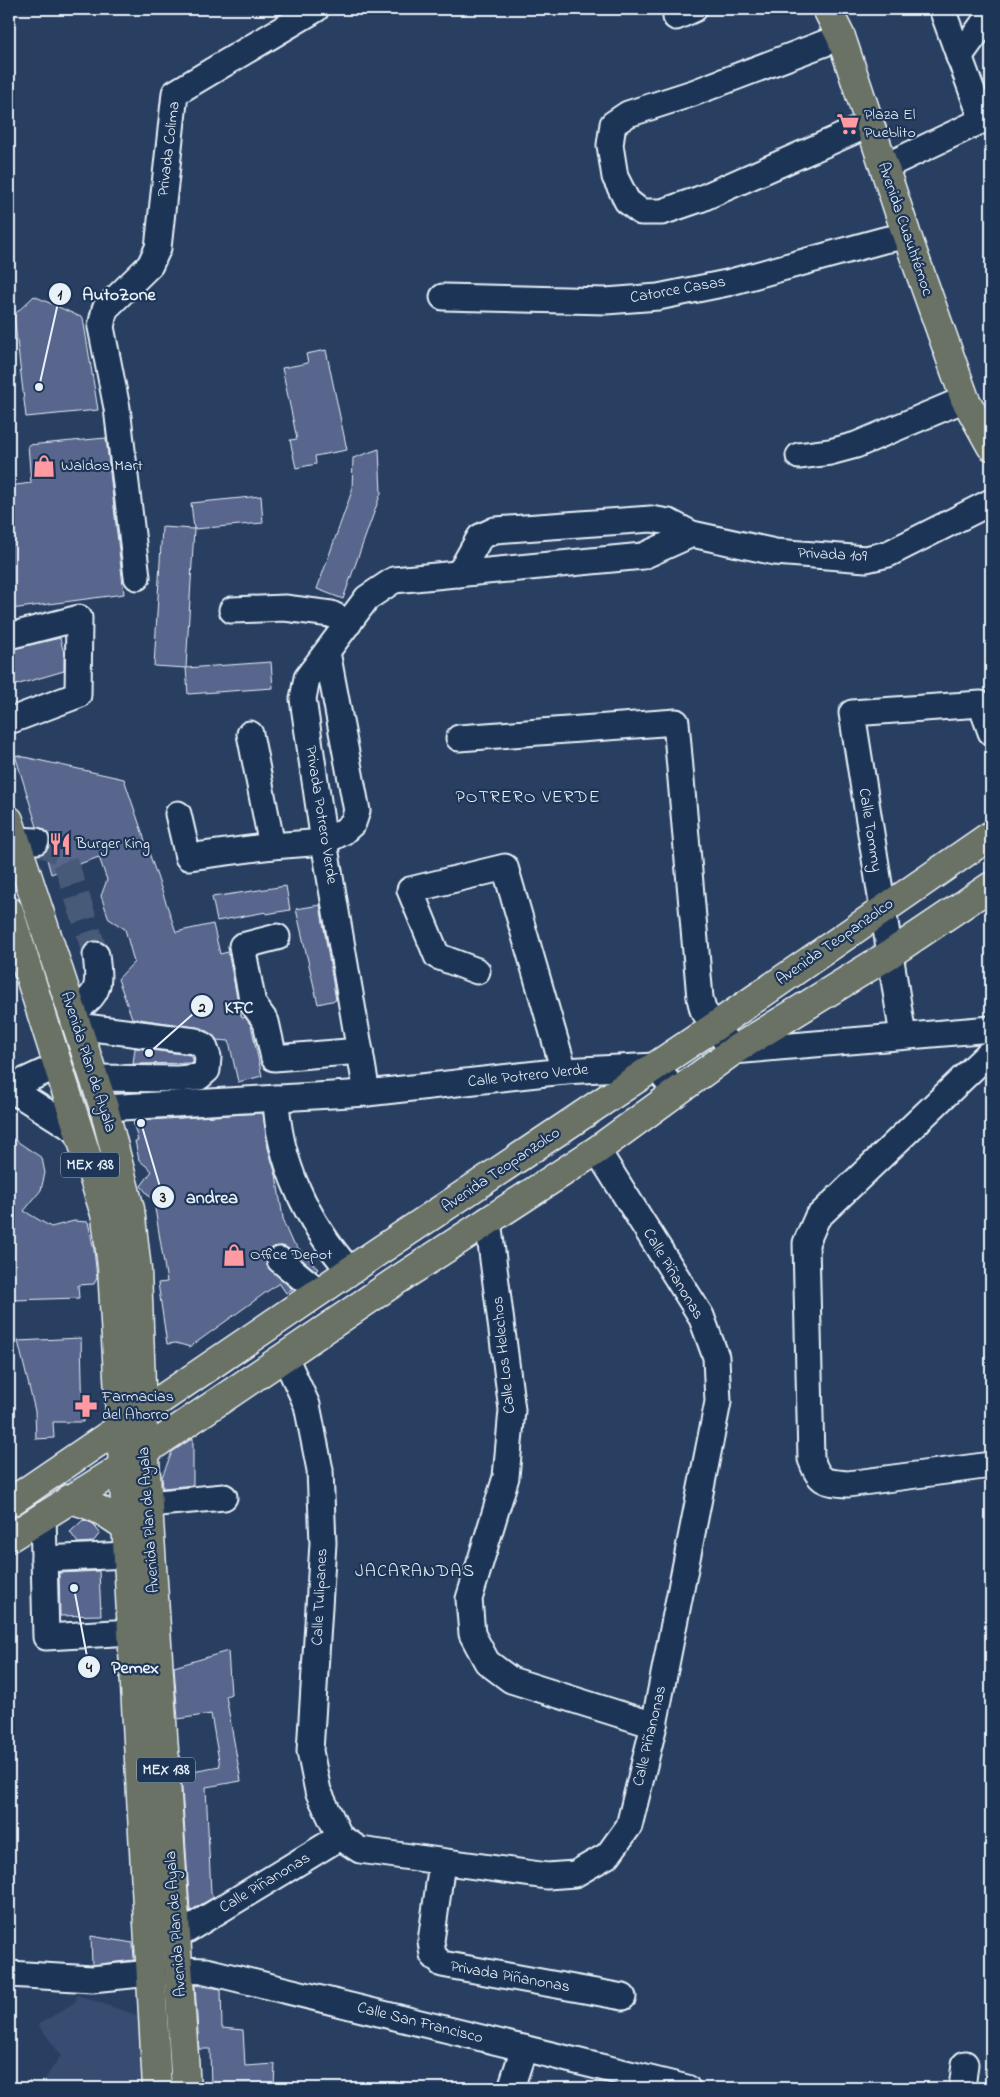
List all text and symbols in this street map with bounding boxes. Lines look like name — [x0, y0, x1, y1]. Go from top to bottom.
street label: Privada Colima — [151, 100, 187, 198]
place label: Plaza El Pueblito — [864, 103, 916, 145]
supermarket icon: Plaza El Pueblito — [835, 111, 861, 137]
street label: Avenida Cuauhtémoc — [871, 159, 939, 300]
street label: Catorce Casas — [628, 270, 728, 310]
callout: AutoZone — [48, 278, 166, 311]
text: AutoZone — [82, 283, 157, 309]
text: 1 — [58, 284, 63, 306]
shop icon: Waldos Mart — [31, 453, 57, 479]
place label: Waldos Mart — [61, 454, 143, 478]
street label: Privada 109 — [797, 541, 867, 569]
street label: Privada Potrero Verde — [298, 744, 344, 887]
district label: POTRERO VERDE — [455, 785, 601, 811]
street label: Calle Tommy — [852, 786, 888, 874]
restaurant icon: Burger King — [47, 831, 73, 857]
place label: Burger King — [75, 832, 150, 856]
street label: Avenida Teopanzolco — [771, 892, 899, 992]
street label: Avenida Plan de Ayala — [54, 989, 122, 1135]
callout: KFC — [190, 990, 263, 1023]
text: KFC — [225, 996, 254, 1022]
text: 2 — [197, 997, 206, 1019]
street label: Calle Potrero Verde — [466, 1058, 590, 1094]
street label: Avenida Teopanzolco — [437, 1121, 565, 1219]
road number: MEX 138 — [61, 1152, 119, 1178]
callout: andrea — [151, 1180, 248, 1213]
text: andrea — [186, 1186, 238, 1212]
text: 3 — [159, 1187, 166, 1209]
street label: Calle Piñanonas — [636, 1224, 710, 1324]
shop icon: Office Depot — [221, 1242, 247, 1268]
place label: Office Depot — [250, 1243, 333, 1267]
street label: Calle Los Helechos — [486, 1295, 522, 1415]
place label: Farmacias del Ahorro — [101, 1385, 174, 1427]
pharmacy icon: Farmacias del Ahorro — [73, 1393, 99, 1419]
street label: Avenida Plan de Ayala — [132, 1446, 166, 1594]
street label: Calle Tulipanes — [305, 1548, 335, 1646]
district label: JACARANDAS — [355, 1559, 475, 1585]
callout: Pemex — [77, 1651, 169, 1684]
text: Pemex — [111, 1656, 159, 1682]
text: 4 — [85, 1657, 93, 1679]
street label: Calle Piñanonas — [627, 1683, 673, 1789]
road number: MEX 138 — [137, 1758, 195, 1782]
street label: Calle Piñanonas — [215, 1846, 315, 1920]
street label: Avenida Plan de Ayala — [159, 1850, 193, 1998]
street label: Privada Piñanonas — [448, 1955, 572, 1999]
street label: Calle San Francisco — [355, 1996, 485, 2050]

